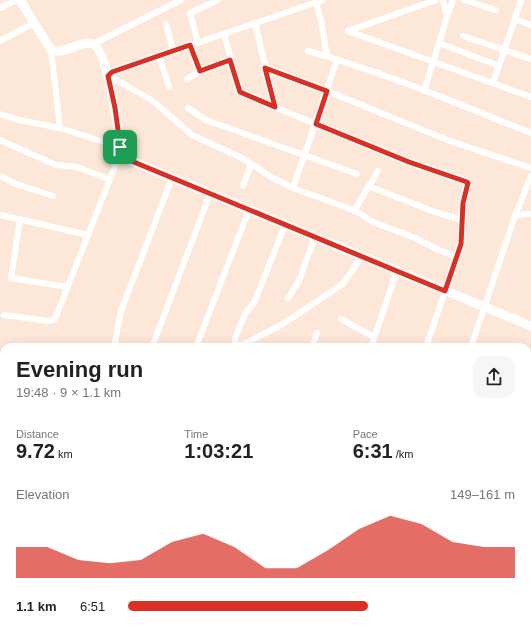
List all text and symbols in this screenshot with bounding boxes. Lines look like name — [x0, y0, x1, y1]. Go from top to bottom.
pin — [103, 130, 137, 164]
icon: arrive — [109, 136, 131, 158]
button: share — [473, 356, 515, 398]
text: Evening run — [16, 357, 143, 382]
text: 19:48 · 9 × 1.1 km — [16, 385, 121, 400]
text: Distance — [16, 428, 59, 440]
text: Time — [184, 428, 208, 440]
text: Pace — [353, 428, 378, 440]
text: 9.72 — [16, 440, 55, 462]
text: 1:03:21 — [184, 440, 253, 462]
text: 6:31 — [353, 440, 393, 462]
text: km — [55, 448, 73, 460]
text: /km — [393, 448, 413, 460]
text: Elevation — [16, 487, 69, 502]
text: 149–161 m — [450, 487, 515, 502]
text: 1.1 km — [16, 599, 56, 614]
text: 6:51 — [80, 599, 105, 614]

